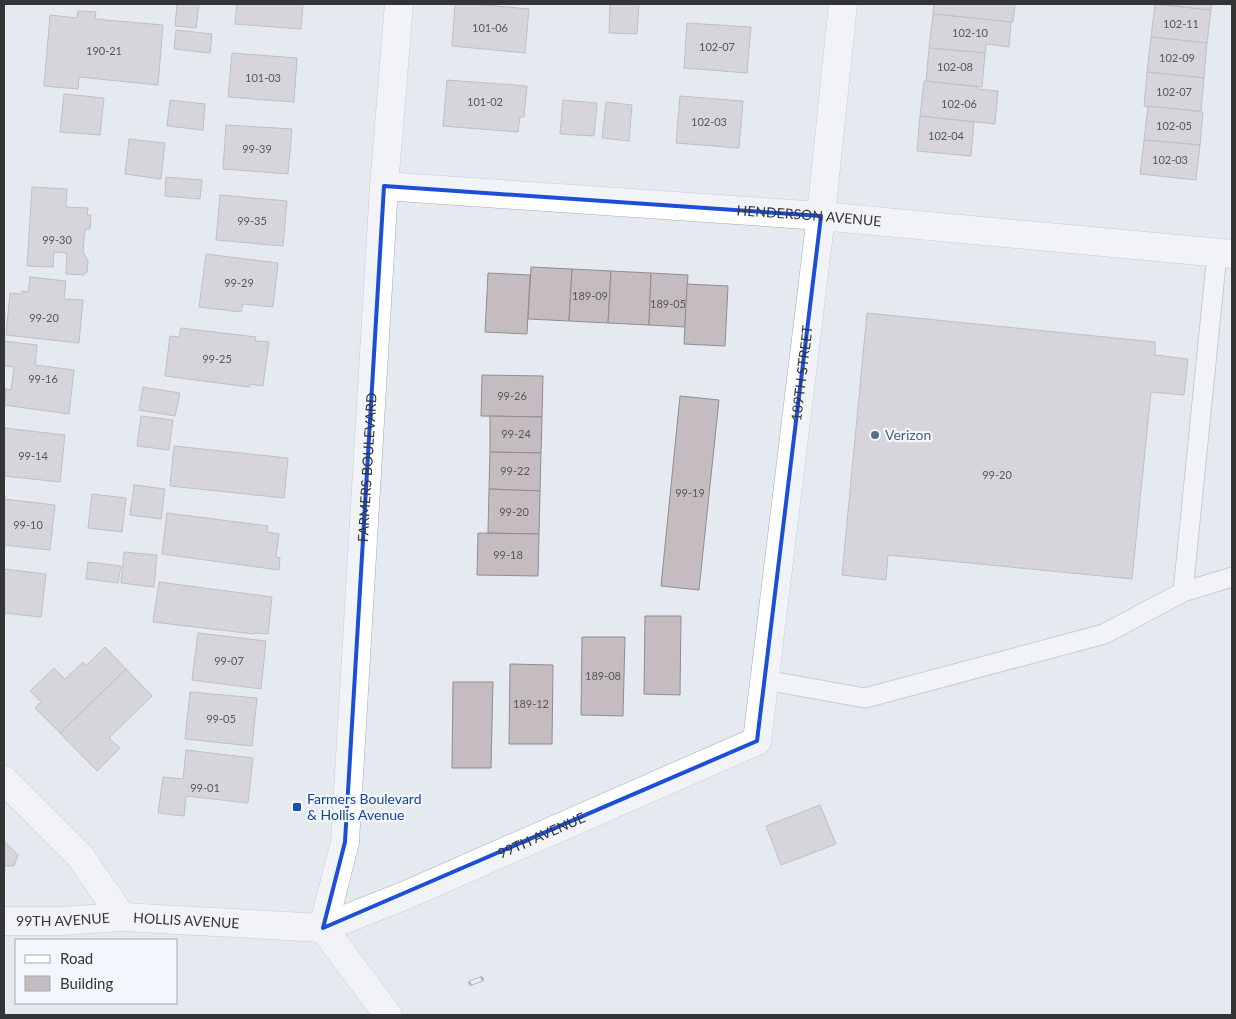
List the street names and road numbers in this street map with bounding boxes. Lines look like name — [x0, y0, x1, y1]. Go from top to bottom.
street label: HENDERSON AVENUE — [736, 201, 882, 230]
street label: 189TH STREET — [787, 324, 816, 422]
street label: FARMERS BOULEVARD — [354, 392, 380, 543]
street label: 99TH AVENUE — [495, 809, 588, 862]
street label: 99TH AVENUE — [16, 909, 110, 929]
street label: HOLLIS AVENUE — [133, 909, 240, 931]

